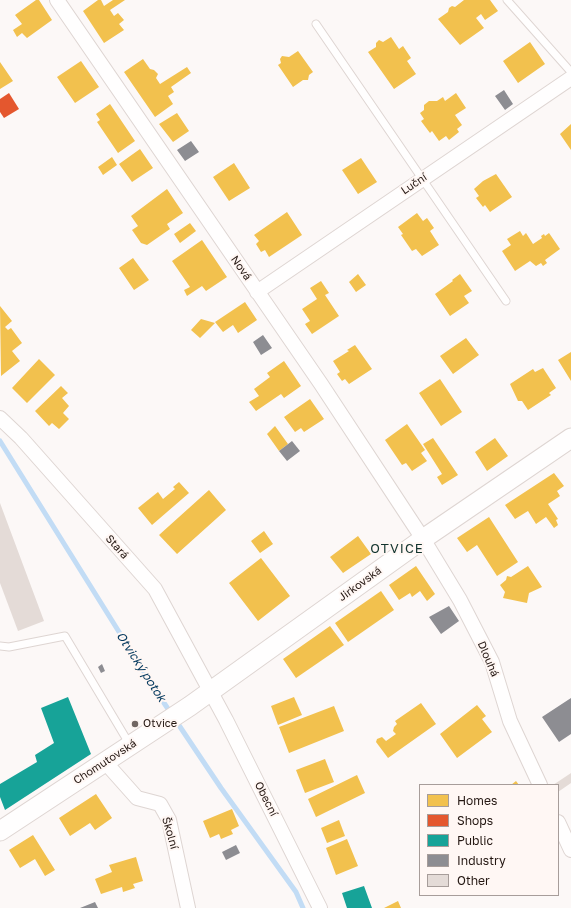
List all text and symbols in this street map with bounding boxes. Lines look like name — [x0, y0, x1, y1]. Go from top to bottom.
street label: Luční — [399, 171, 429, 197]
street label: Nová — [228, 253, 254, 283]
street label: Stará — [103, 532, 131, 562]
district label: OTVICE — [370, 541, 424, 557]
street label: Jirkovská — [336, 564, 384, 604]
water label: Otvický potok — [113, 629, 169, 705]
street label: Dlouhá — [475, 639, 501, 679]
place label: Otvice — [143, 717, 177, 731]
marker: Otvice — [130, 719, 140, 729]
street label: Chomutovská — [71, 737, 139, 787]
street label: Obecní — [252, 780, 280, 818]
legend — [419, 784, 559, 896]
text: Homes — [457, 793, 497, 808]
text: Shops — [457, 813, 493, 828]
street label: Školní — [159, 815, 181, 851]
text: Public — [457, 833, 493, 848]
text: Industry — [457, 853, 506, 868]
text: Other — [457, 873, 490, 888]

